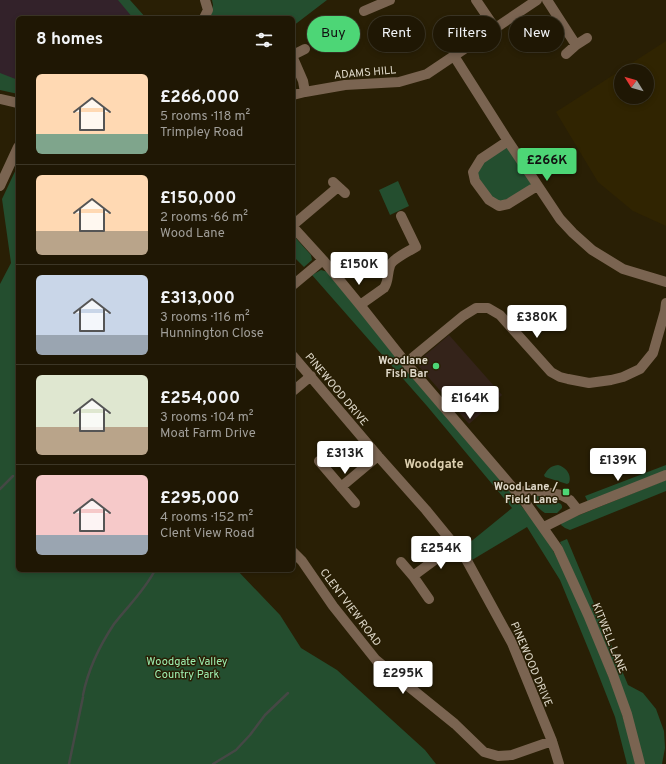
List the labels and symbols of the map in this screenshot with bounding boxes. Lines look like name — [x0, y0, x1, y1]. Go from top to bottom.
street label: ADAMS HILL — [333, 63, 397, 83]
north arrow — [614, 64, 654, 104]
pin: £266K — [519, 148, 575, 182]
pin: £150K — [331, 252, 387, 286]
pin: £380K — [509, 305, 565, 339]
street label: PINEWOOD DRIVE — [302, 350, 371, 429]
place label: Woodlane Fish Bar — [378, 354, 428, 381]
marker: Woodlane Fish Bar — [431, 361, 441, 371]
pin: £164K — [442, 386, 498, 420]
pin: £313K — [317, 441, 373, 475]
pin: £139K — [590, 448, 646, 482]
district label: Woodgate — [404, 457, 464, 473]
place label: Wood Lane / Field Lane — [494, 480, 558, 507]
marker: Wood Lane / Field Lane — [561, 487, 571, 497]
pin: £254K — [413, 536, 469, 570]
street label: CLENT VIEW ROAD — [316, 566, 384, 649]
street label: KITWELL LANE — [589, 601, 630, 676]
street label: PINEWOOD DRIVE — [507, 620, 555, 709]
park label: Woodgate Valley Country Park — [146, 655, 228, 682]
pin: £295K — [375, 661, 431, 695]

